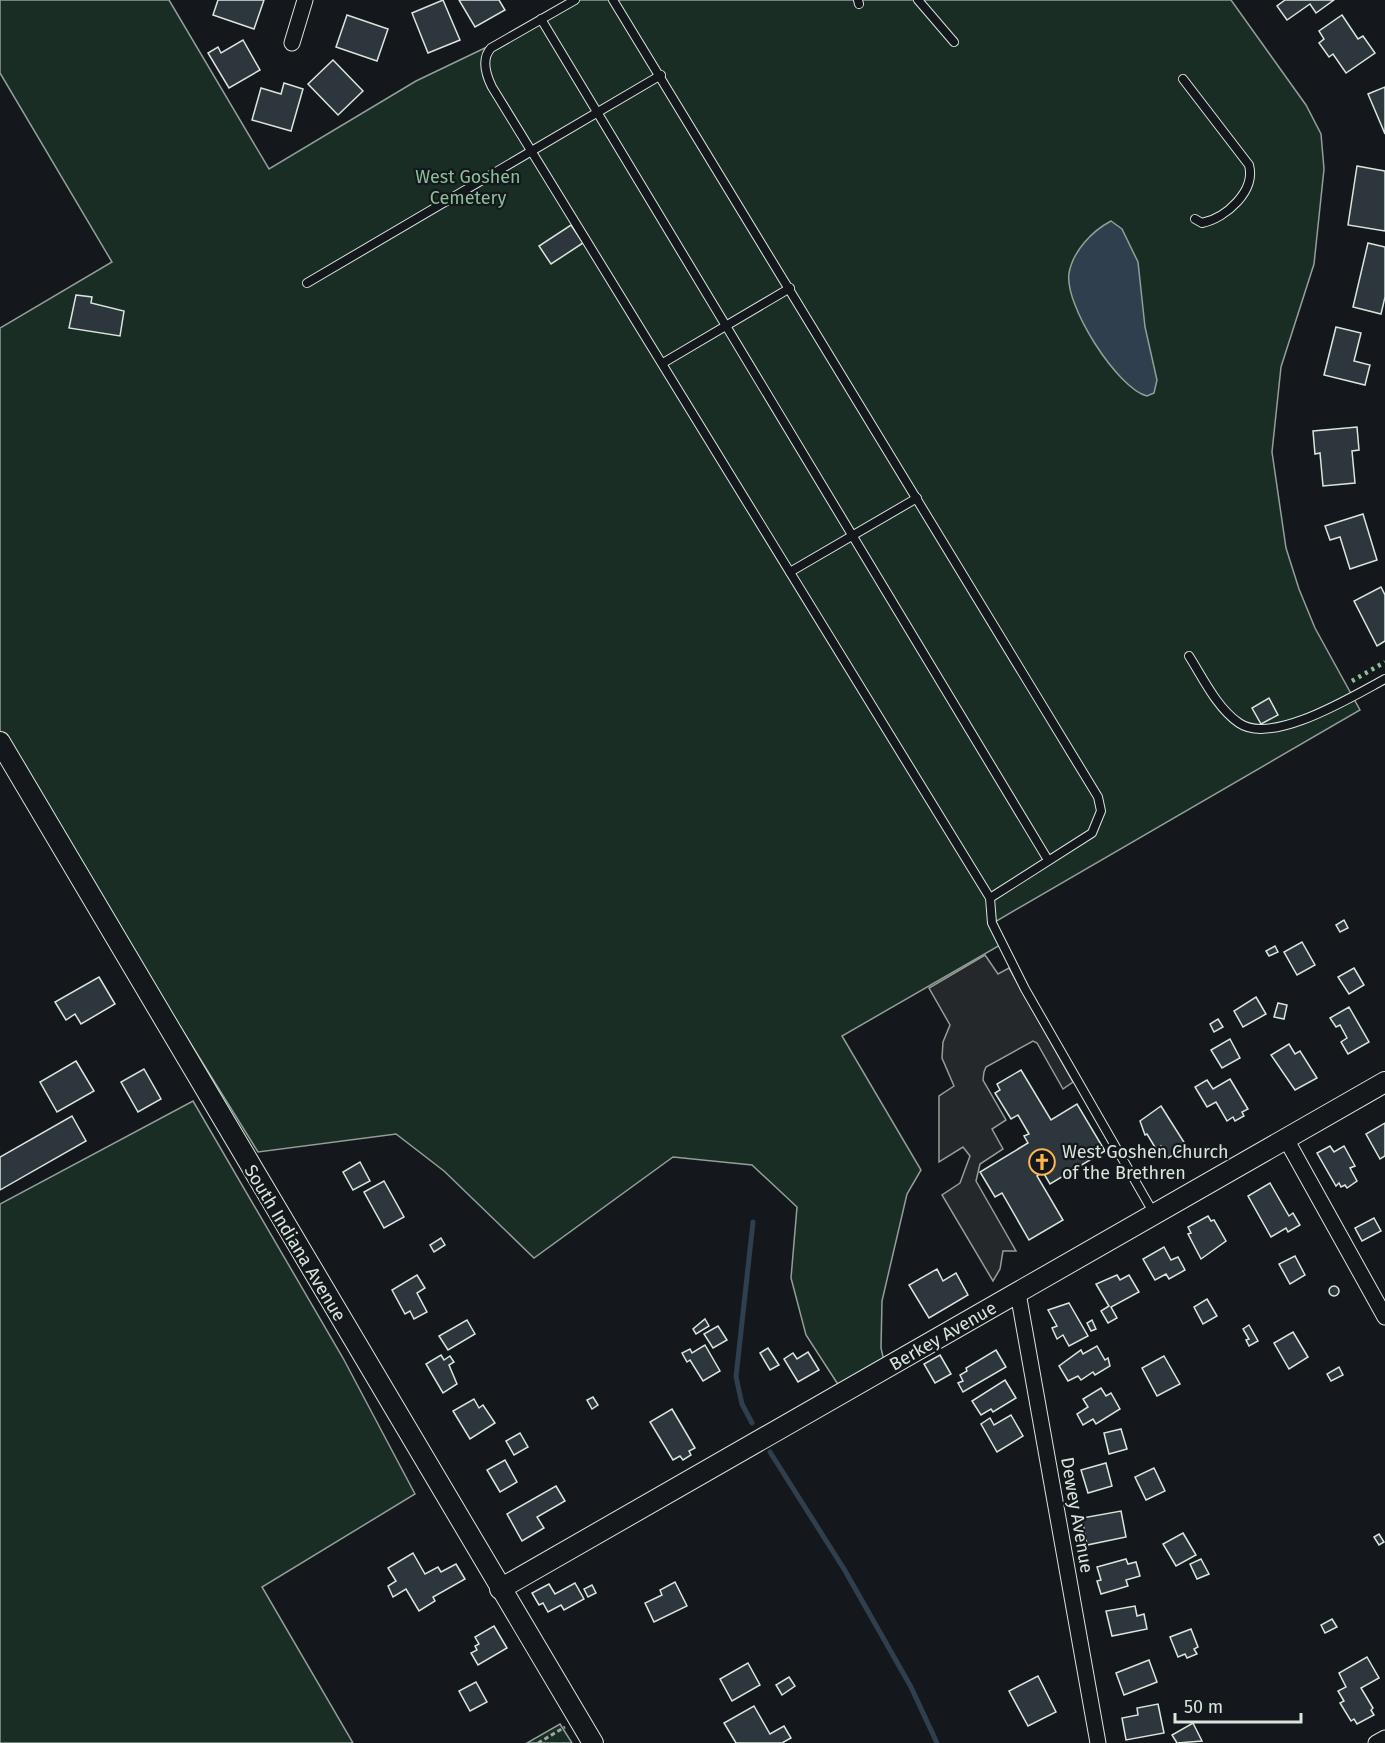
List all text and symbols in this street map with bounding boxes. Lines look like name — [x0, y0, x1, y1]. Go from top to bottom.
park label: West Goshen Cemetery — [415, 166, 521, 209]
place label: West Goshen Church of the Brethren — [1062, 1141, 1229, 1184]
church icon: West Goshen Church of the Brethren — [1027, 1147, 1057, 1177]
street label: South Indiana Avenue — [239, 1161, 351, 1325]
street label: Berkey Avenue — [886, 1297, 1000, 1375]
street label: Dewey Avenue — [1056, 1455, 1098, 1575]
scale bar — [1175, 1686, 1301, 1724]
text: 50 m — [1184, 1696, 1223, 1718]

